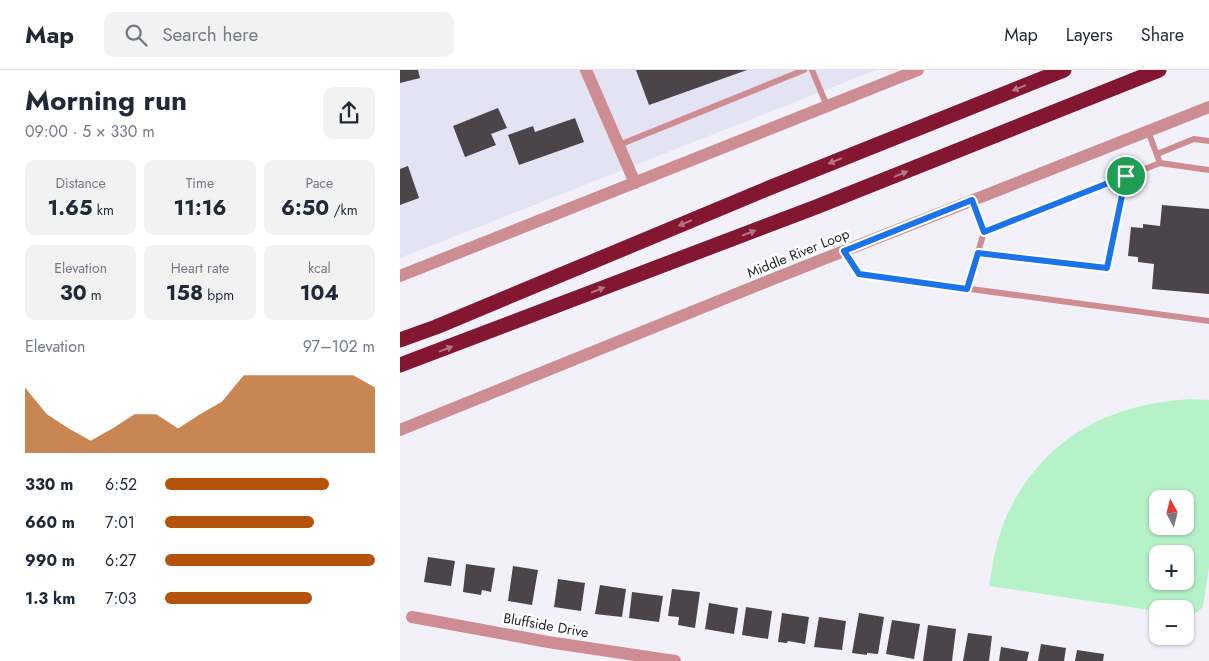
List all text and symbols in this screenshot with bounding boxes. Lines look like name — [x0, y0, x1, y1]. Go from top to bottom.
search box — [104, 12, 454, 57]
text: Map — [25, 17, 74, 52]
icon: search — [122, 21, 150, 49]
text: Search here — [162, 21, 258, 48]
text: Map — [1004, 22, 1038, 48]
text: Layers — [1066, 22, 1113, 48]
text: Share — [1141, 22, 1184, 48]
text: Morning run — [25, 80, 187, 121]
one-way arrow — [1011, 84, 1026, 92]
button: share — [323, 87, 375, 139]
text: 09:00 · 5 × 330 m — [25, 120, 155, 143]
pin — [1105, 155, 1147, 197]
one-way arrow — [828, 158, 843, 165]
icon: arrive — [1112, 162, 1140, 190]
one-way arrow — [894, 169, 908, 177]
text: Distance — [56, 173, 106, 193]
text: Time — [186, 173, 214, 193]
text: Pace — [305, 173, 333, 193]
text: 1.65 — [48, 193, 93, 223]
text: 11:16 — [174, 193, 226, 223]
text: 6:50 — [281, 193, 329, 223]
text: km — [93, 200, 114, 220]
text: /km — [329, 200, 358, 220]
one-way arrow — [677, 219, 692, 227]
street label: Middle River Loop — [744, 223, 852, 283]
one-way arrow — [742, 229, 757, 236]
text: Elevation — [54, 258, 107, 278]
text: Heart rate — [171, 258, 229, 278]
text: kcal — [308, 258, 331, 278]
text: 30 — [60, 278, 87, 308]
text: 158 — [166, 278, 203, 308]
text: 104 — [300, 278, 339, 308]
text: m — [87, 285, 102, 305]
text: bpm — [203, 285, 234, 305]
one-way arrow — [590, 286, 605, 294]
text: Elevation — [25, 335, 85, 358]
text: 97–102 m — [303, 335, 375, 358]
one-way arrow — [439, 344, 453, 352]
text: 330 m — [25, 473, 73, 496]
text: 6:52 — [105, 473, 137, 496]
north arrow — [1149, 490, 1194, 535]
map controls — [1149, 490, 1194, 645]
text: 660 m — [25, 511, 75, 534]
text: 7:01 — [105, 511, 135, 534]
button: + — [1149, 545, 1194, 590]
text: 990 m — [25, 549, 75, 572]
text: 6:27 — [105, 549, 137, 572]
text: 1.3 km — [25, 587, 75, 610]
text: 7:03 — [105, 587, 137, 610]
button: − — [1149, 600, 1194, 645]
street label: Bluffside Drive — [502, 608, 590, 642]

